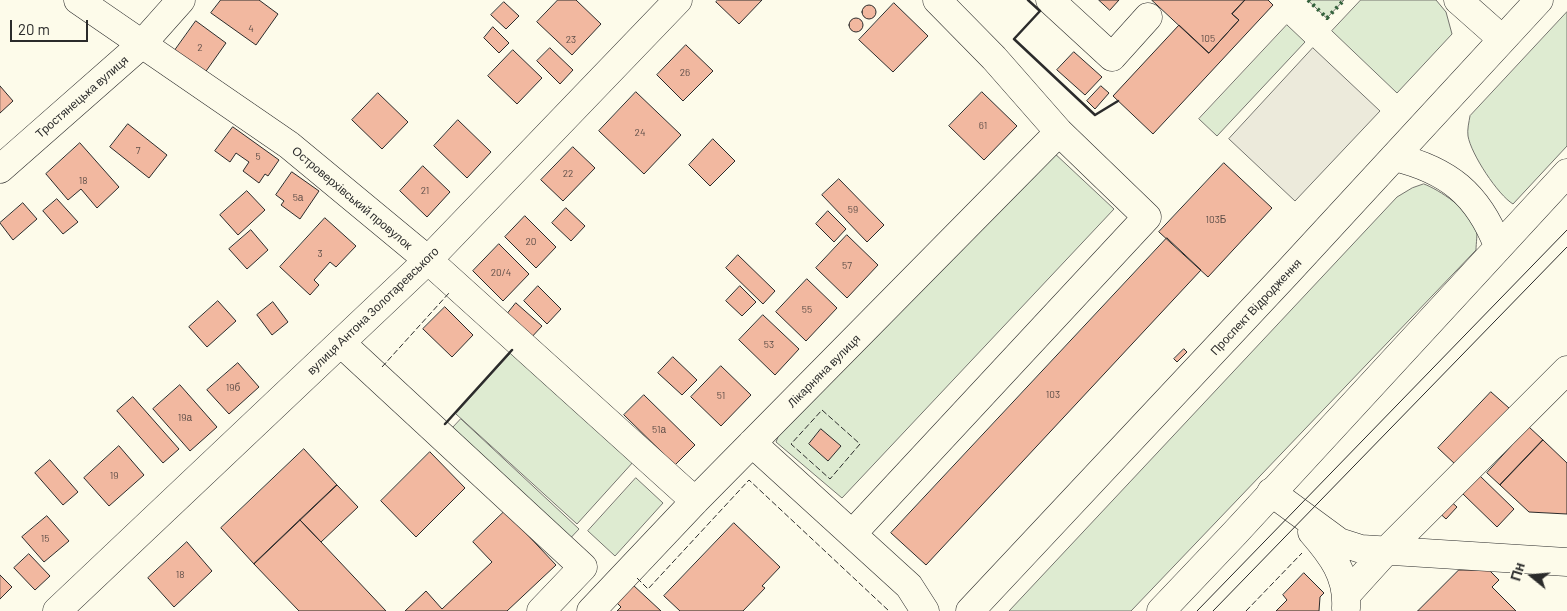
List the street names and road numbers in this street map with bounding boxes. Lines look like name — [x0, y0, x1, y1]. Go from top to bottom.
street label: Тростянецька вулиця — [33, 53, 131, 141]
street label: Островерхівський провулок — [289, 143, 415, 253]
street label: вулиця Антона Золотаревського — [304, 244, 442, 378]
street label: Проспект Відродження — [1208, 256, 1304, 358]
street label: Лікарняна вулиця — [785, 332, 863, 410]

